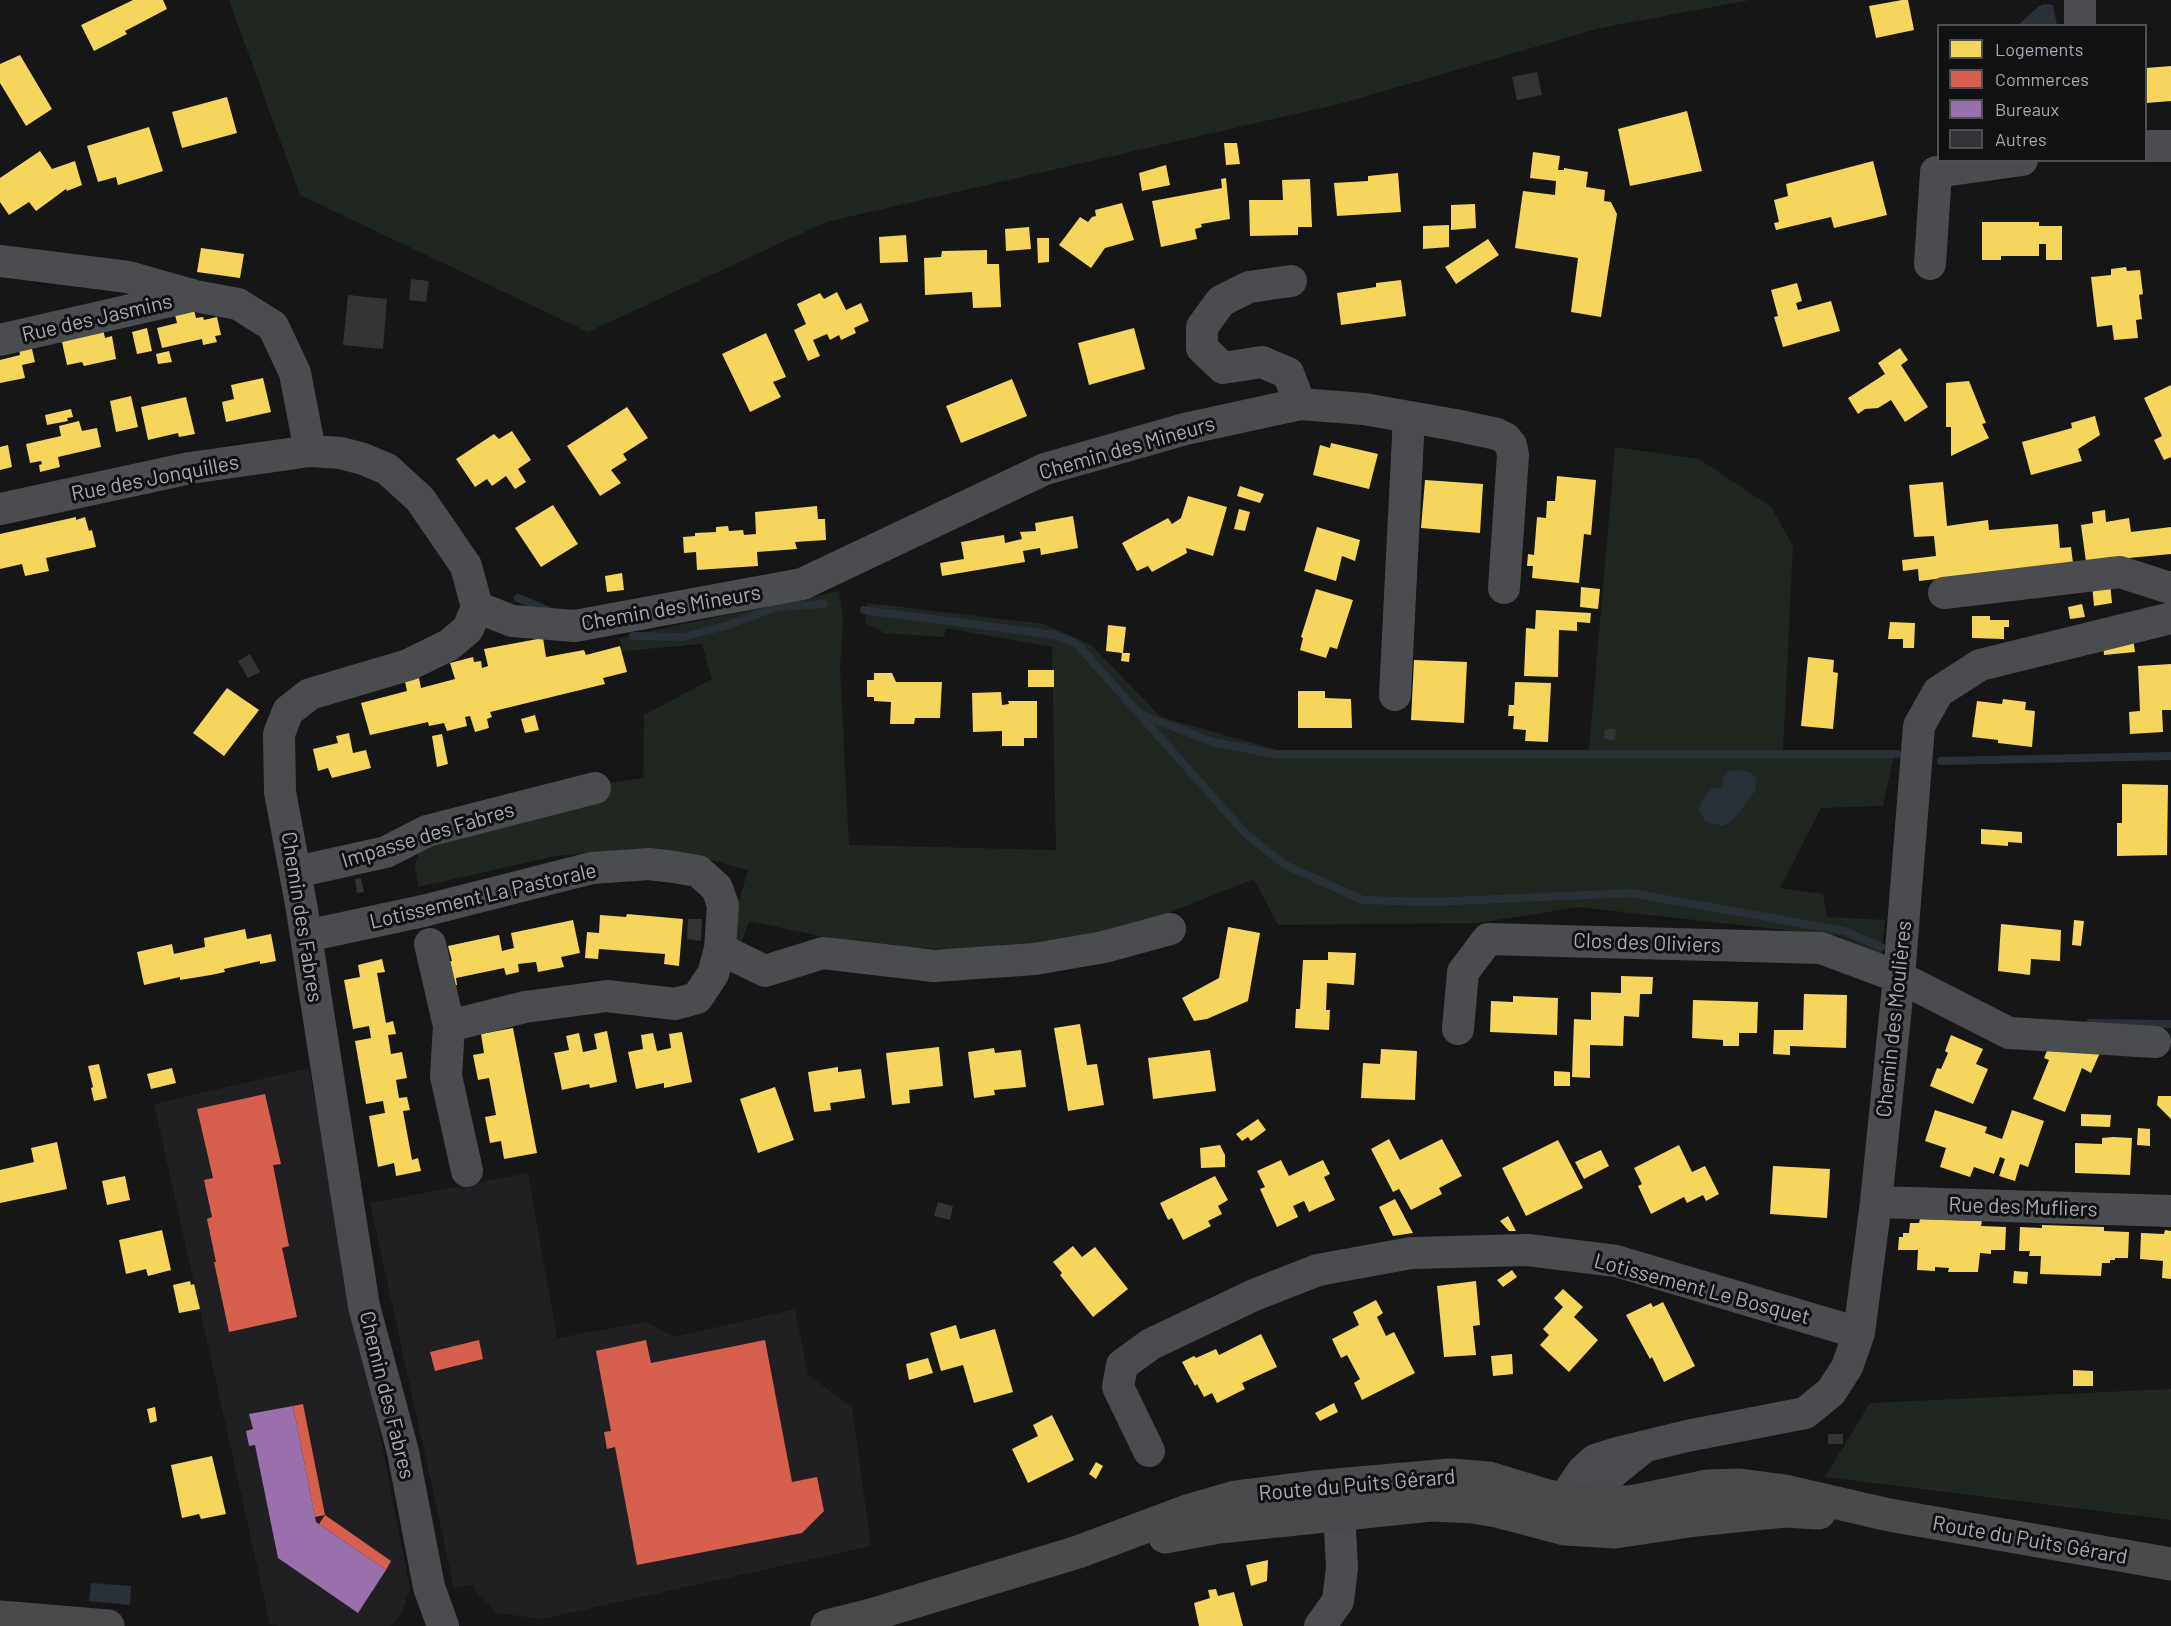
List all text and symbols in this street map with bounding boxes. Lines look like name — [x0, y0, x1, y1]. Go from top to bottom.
legend — [1937, 24, 2147, 162]
text: Logements — [1995, 38, 2084, 60]
text: Commerces — [1995, 68, 2089, 90]
text: Bureaux — [1995, 98, 2059, 120]
text: Autres — [1995, 128, 2047, 150]
street label: Rue des Jasmins — [19, 288, 175, 348]
street label: Chemin des Mineurs — [1036, 411, 1218, 485]
street label: Rue des Jonquilles — [69, 449, 241, 507]
street label: Chemin des Mineurs — [579, 580, 763, 636]
street label: Impasse des Fabres — [339, 797, 517, 873]
street label: Chemin des Fabres — [276, 830, 328, 1004]
street label: Lotissement La Pastorale — [367, 858, 599, 934]
street label: Chemin des Moulières — [1871, 919, 1917, 1119]
street label: Clos des Oliviers — [1573, 928, 1721, 958]
street label: Rue des Mufliers — [1948, 1192, 2098, 1222]
street label: Lotissement Le Bosquet — [1591, 1248, 1813, 1330]
street label: Chemin des Fabres — [354, 1308, 420, 1482]
street label: Route du Puits Gérard — [1258, 1464, 1456, 1506]
street label: Route du Puits Gérard — [1931, 1510, 2129, 1570]

